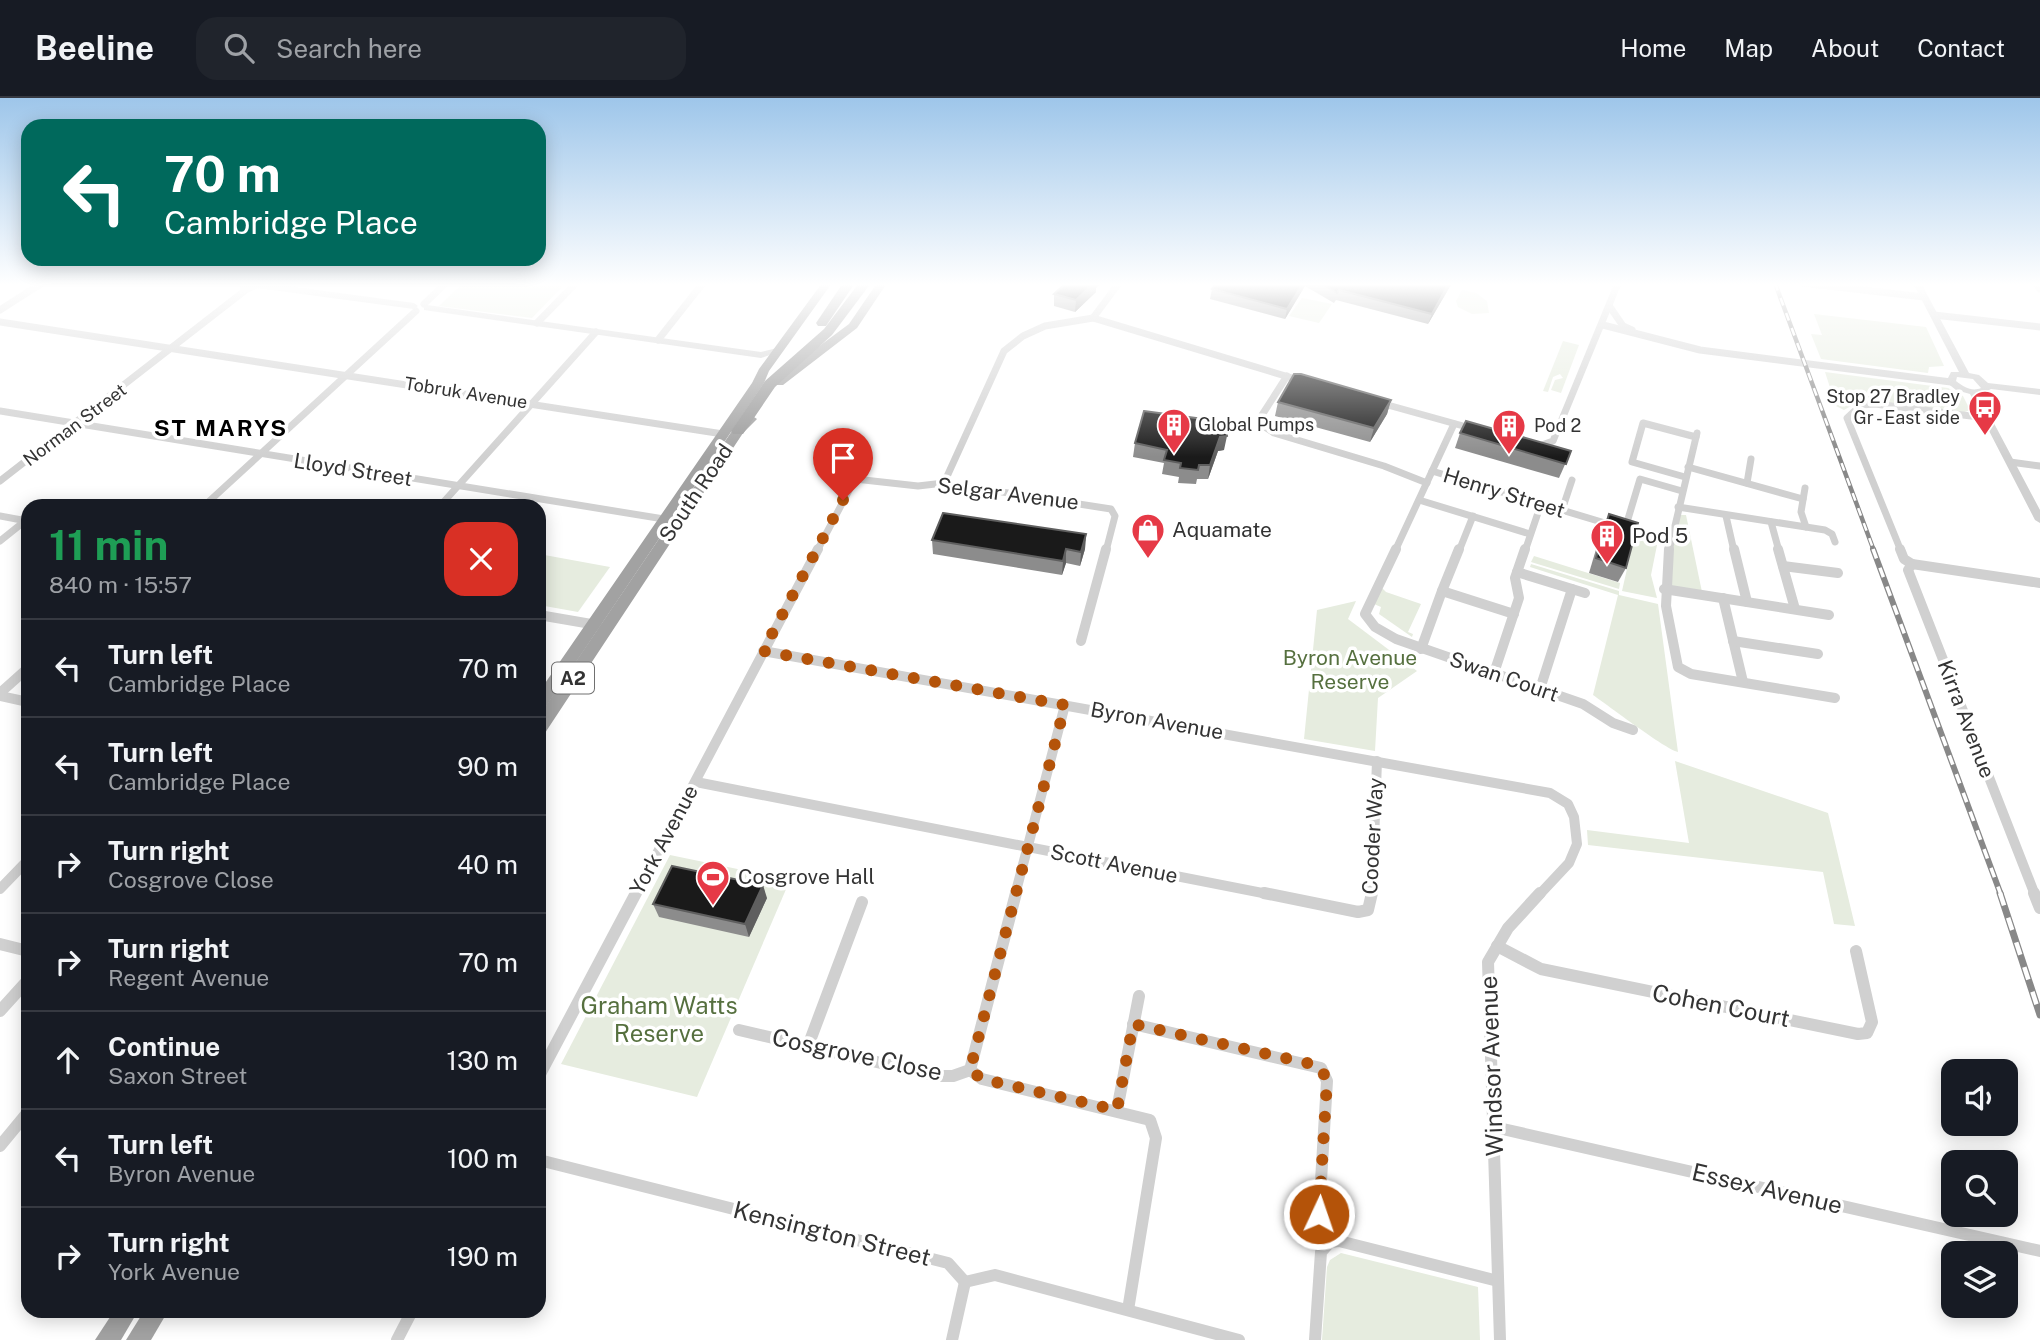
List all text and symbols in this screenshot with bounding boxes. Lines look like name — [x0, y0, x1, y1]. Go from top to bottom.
search box — [196, 17, 686, 80]
text: Beeline — [35, 29, 154, 67]
icon: search — [220, 29, 258, 67]
text: Search here — [276, 33, 422, 64]
text: Home — [1620, 34, 1686, 62]
text: Map — [1724, 34, 1773, 62]
text: About — [1811, 34, 1879, 62]
text: Contact — [1917, 34, 2005, 62]
text: 70 m — [164, 145, 281, 203]
icon: left — [49, 147, 140, 238]
text: Cambridge Place — [164, 204, 418, 241]
street label: Tobruk Avenue — [403, 372, 529, 413]
street label: Norman Street — [19, 379, 130, 470]
place label: Stop 27 Bradley Gr - East side — [1826, 386, 1960, 428]
bus stop icon: Stop 27 Bradley Gr - East side — [1966, 388, 2004, 437]
building icon: Global Pumps — [1155, 406, 1193, 455]
building icon: Pod 2 — [1490, 407, 1528, 456]
district label: ST MARYS — [154, 414, 288, 441]
place label: Global Pumps — [1198, 414, 1314, 435]
place label: Pod 2 — [1534, 415, 1581, 436]
pin — [813, 428, 873, 500]
street label: South Road — [654, 439, 738, 547]
icon: arrive — [824, 439, 862, 477]
street label: Lloyd Street — [292, 448, 414, 491]
street label: Henry Street — [1440, 462, 1568, 523]
street label: Selgar Avenue — [936, 472, 1080, 515]
shop icon: Aquamate — [1129, 511, 1167, 560]
place label: Aquamate — [1172, 517, 1272, 542]
building icon: Pod 5 — [1588, 517, 1626, 566]
text: 11 min — [49, 520, 168, 569]
button: close — [444, 522, 518, 596]
place label: Pod 5 — [1632, 523, 1688, 548]
text: 840 m · 15:57 — [49, 571, 192, 598]
text: Turn left — [108, 639, 213, 670]
park label: Byron Avenue Reserve — [1283, 645, 1417, 694]
street label: Swan Court — [1446, 646, 1562, 707]
icon: left — [49, 649, 87, 687]
text: 70 m — [458, 653, 518, 684]
street label: Kirra Avenue — [1932, 656, 2000, 781]
road number: A2 — [552, 663, 594, 694]
text: Cambridge Place — [108, 670, 290, 697]
street label: Byron Avenue — [1089, 697, 1225, 744]
text: Turn left — [108, 737, 213, 768]
icon: left — [49, 747, 87, 785]
text: 90 m — [457, 751, 518, 782]
text: Cambridge Place — [108, 768, 290, 795]
street label: Cooder Way — [1357, 777, 1388, 895]
street label: York Avenue — [624, 781, 703, 899]
text: Turn right — [108, 835, 230, 866]
street label: Scott Avenue — [1048, 839, 1180, 888]
icon: right — [49, 845, 87, 883]
text: 40 m — [457, 849, 518, 880]
sports icon: Cosgrove Hall — [694, 858, 732, 907]
place label: Cosgrove Hall — [738, 864, 875, 889]
text: Cosgrove Close — [108, 866, 274, 893]
text: Turn right — [108, 933, 230, 964]
icon: right — [49, 943, 87, 981]
text: 70 m — [458, 947, 518, 978]
text: Regent Avenue — [108, 964, 269, 991]
street label: Windsor Avenue — [1474, 975, 1508, 1157]
street label: Cohen Court — [1650, 978, 1792, 1032]
park label: Graham Watts Reserve — [580, 991, 738, 1047]
street label: Cosgrove Close — [770, 1022, 945, 1086]
text: Continue — [108, 1031, 220, 1062]
icon: ahead — [49, 1041, 87, 1079]
text: 130 m — [446, 1045, 518, 1076]
map controls — [1941, 1059, 2018, 1318]
button: sound — [1941, 1059, 2018, 1136]
text: Saxon Street — [108, 1062, 247, 1089]
text: Turn left — [108, 1129, 213, 1160]
icon: left — [49, 1139, 87, 1177]
text: 100 m — [447, 1143, 518, 1174]
button: search — [1941, 1150, 2018, 1227]
street label: Essex Avenue — [1689, 1157, 1845, 1219]
text: Byron Avenue — [108, 1160, 255, 1187]
position arrow — [1282, 1177, 1356, 1251]
street label: Kensington Street — [731, 1195, 934, 1271]
text: Turn right — [108, 1227, 230, 1258]
icon: right — [49, 1237, 87, 1275]
text: 190 m — [447, 1241, 518, 1272]
button: layers — [1941, 1241, 2018, 1318]
text: York Avenue — [108, 1258, 240, 1285]

